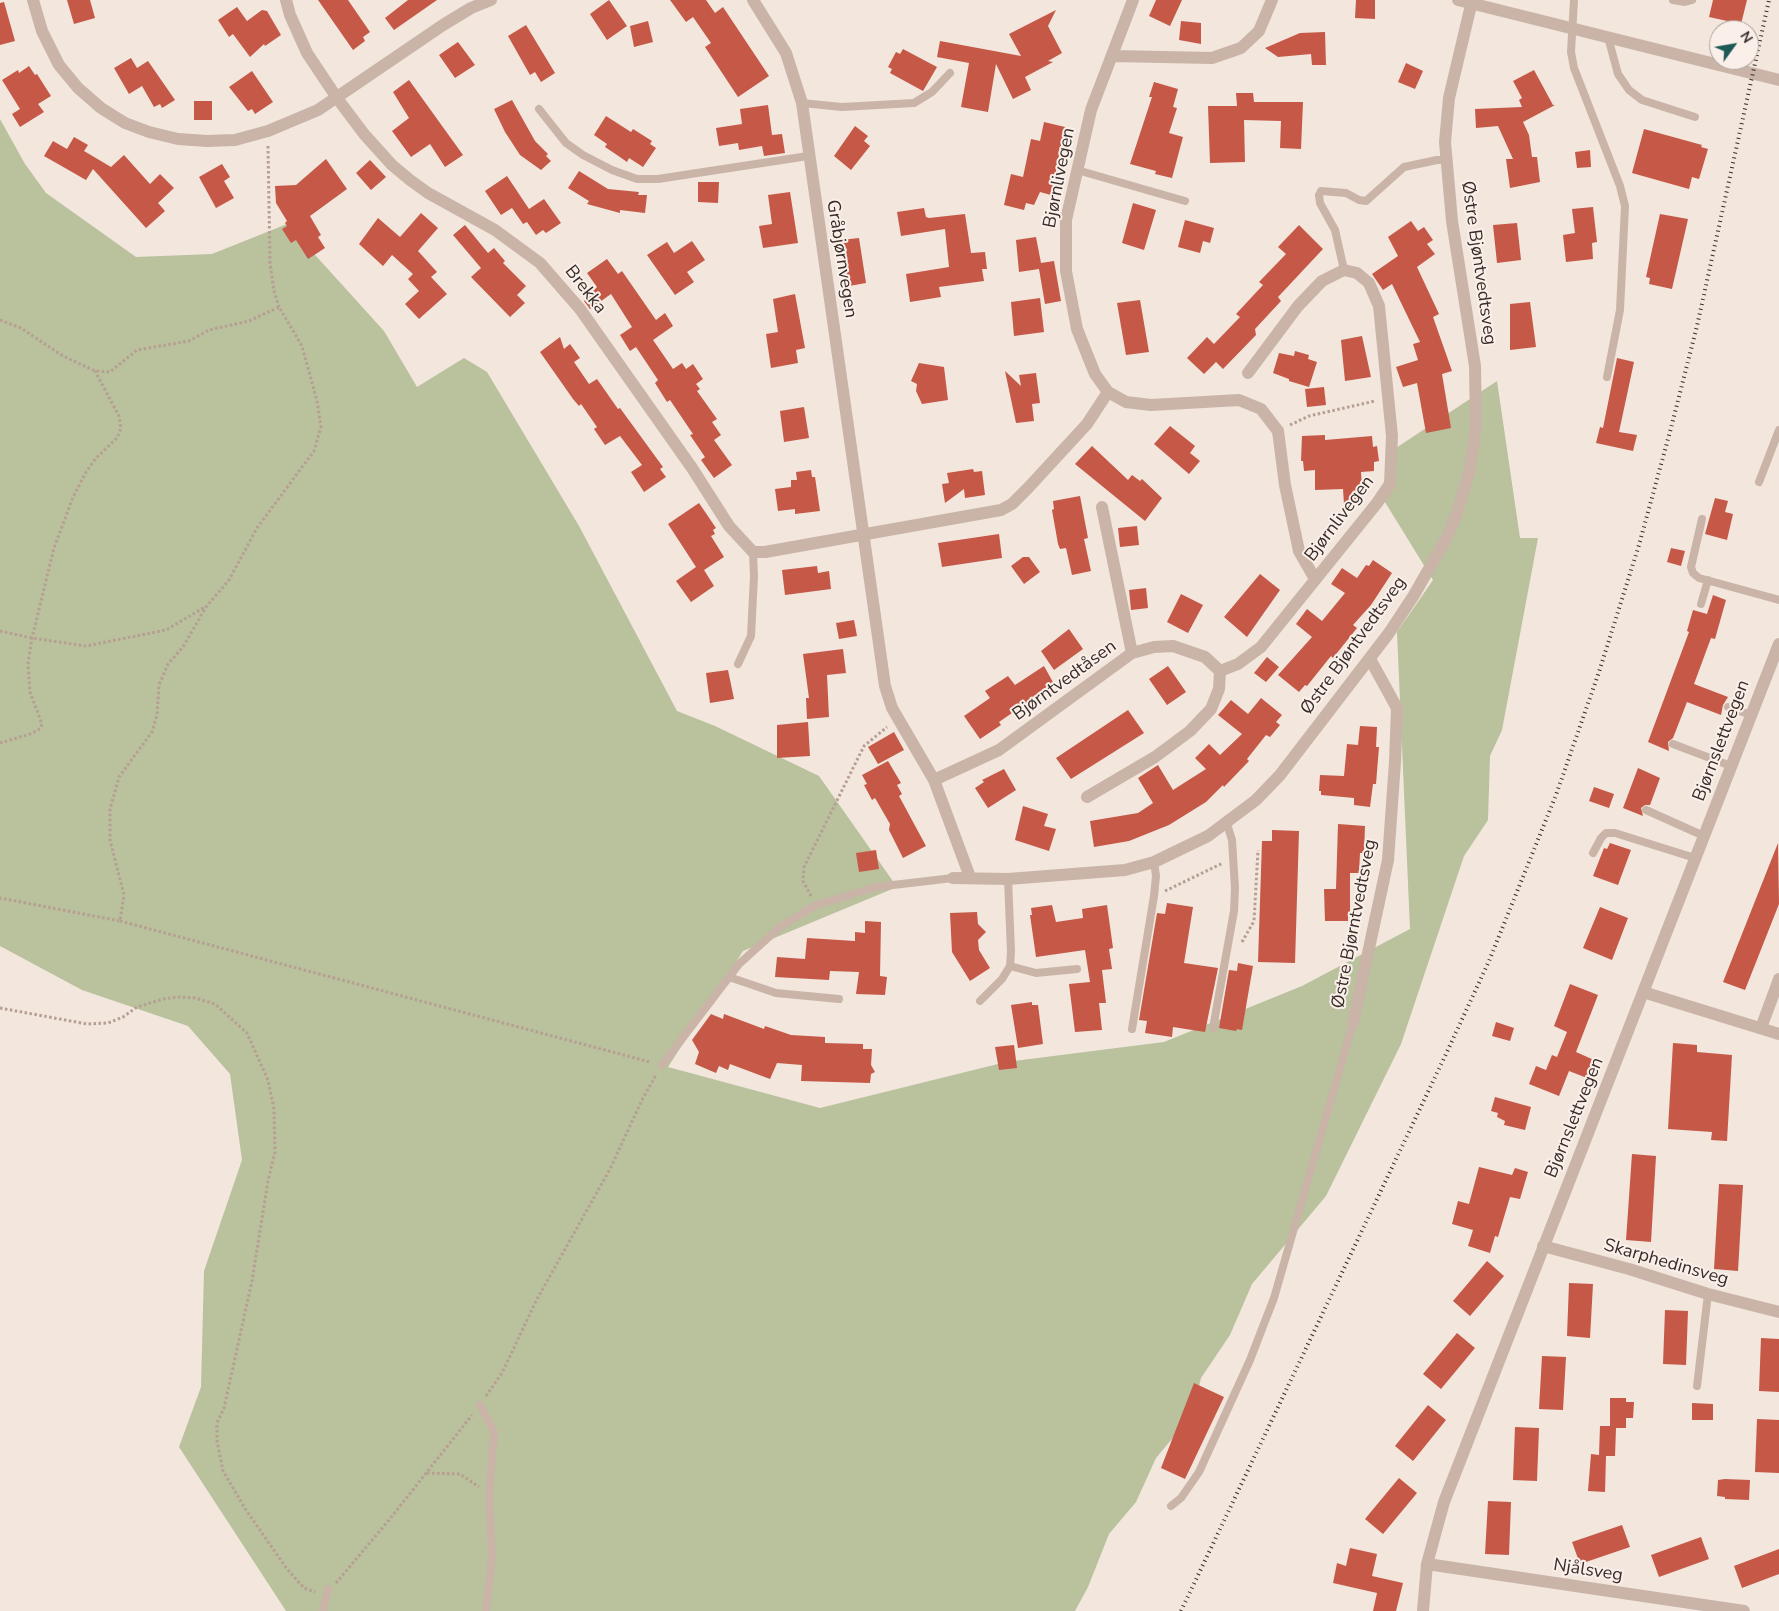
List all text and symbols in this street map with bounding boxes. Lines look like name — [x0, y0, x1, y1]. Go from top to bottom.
north arrow — [1709, 20, 1759, 70]
text: N — [1735, 28, 1757, 47]
street label: Bjørnlivegen — [1040, 126, 1080, 230]
street label: Østre Bjøntvedtsveg — [1456, 180, 1500, 346]
street label: Gråbjørnvegen — [821, 198, 861, 320]
street label: Brekka — [559, 261, 611, 319]
street label: Bjørnlivegen — [1301, 472, 1379, 566]
street label: Østre Bjøntvedtsveg — [1297, 573, 1411, 719]
street label: Bjørntvedtåsen — [1009, 636, 1121, 726]
street label: Bjørnslettvegen — [1689, 677, 1755, 805]
street label: Østre Bjørntvedtsveg — [1328, 838, 1382, 1010]
street label: Bjørnslettvegen — [1541, 1055, 1609, 1181]
street label: Skarphedinsveg — [1601, 1235, 1731, 1291]
street label: Njålsveg — [1552, 1555, 1624, 1587]

